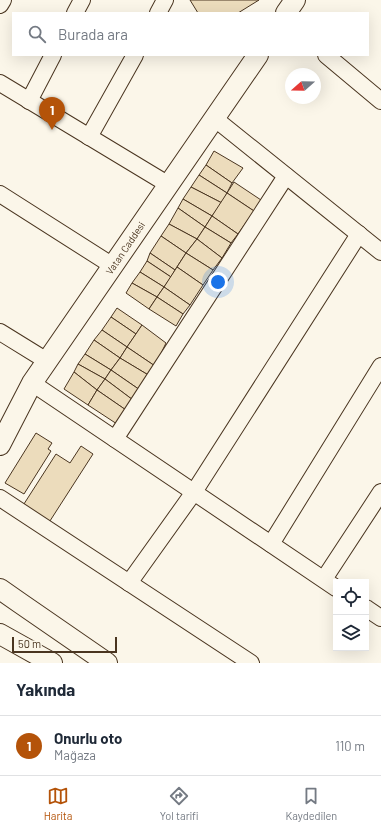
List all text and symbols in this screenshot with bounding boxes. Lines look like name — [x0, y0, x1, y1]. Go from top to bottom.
search box — [12, 12, 369, 56]
icon: search — [26, 23, 48, 45]
text: Burada ara — [58, 25, 128, 43]
north arrow — [285, 68, 321, 104]
pin: 1 — [39, 97, 65, 130]
street label: Vatan Caddesi — [103, 219, 147, 277]
your location — [208, 272, 228, 292]
map controls — [333, 579, 369, 651]
button: locate — [333, 579, 369, 615]
button: layers — [333, 615, 369, 651]
scale bar — [12, 635, 117, 654]
text: 50 m — [18, 637, 41, 650]
text: Yakında — [16, 679, 75, 699]
text: Onurlu oto — [54, 729, 122, 747]
text: 1 — [27, 738, 31, 754]
text: 110 m — [335, 738, 365, 754]
text: Mağaza — [54, 747, 96, 763]
tab: Harita — [44, 785, 72, 822]
tab: Yol tarifi — [160, 785, 198, 822]
tab: Kaydedilen — [286, 785, 337, 822]

